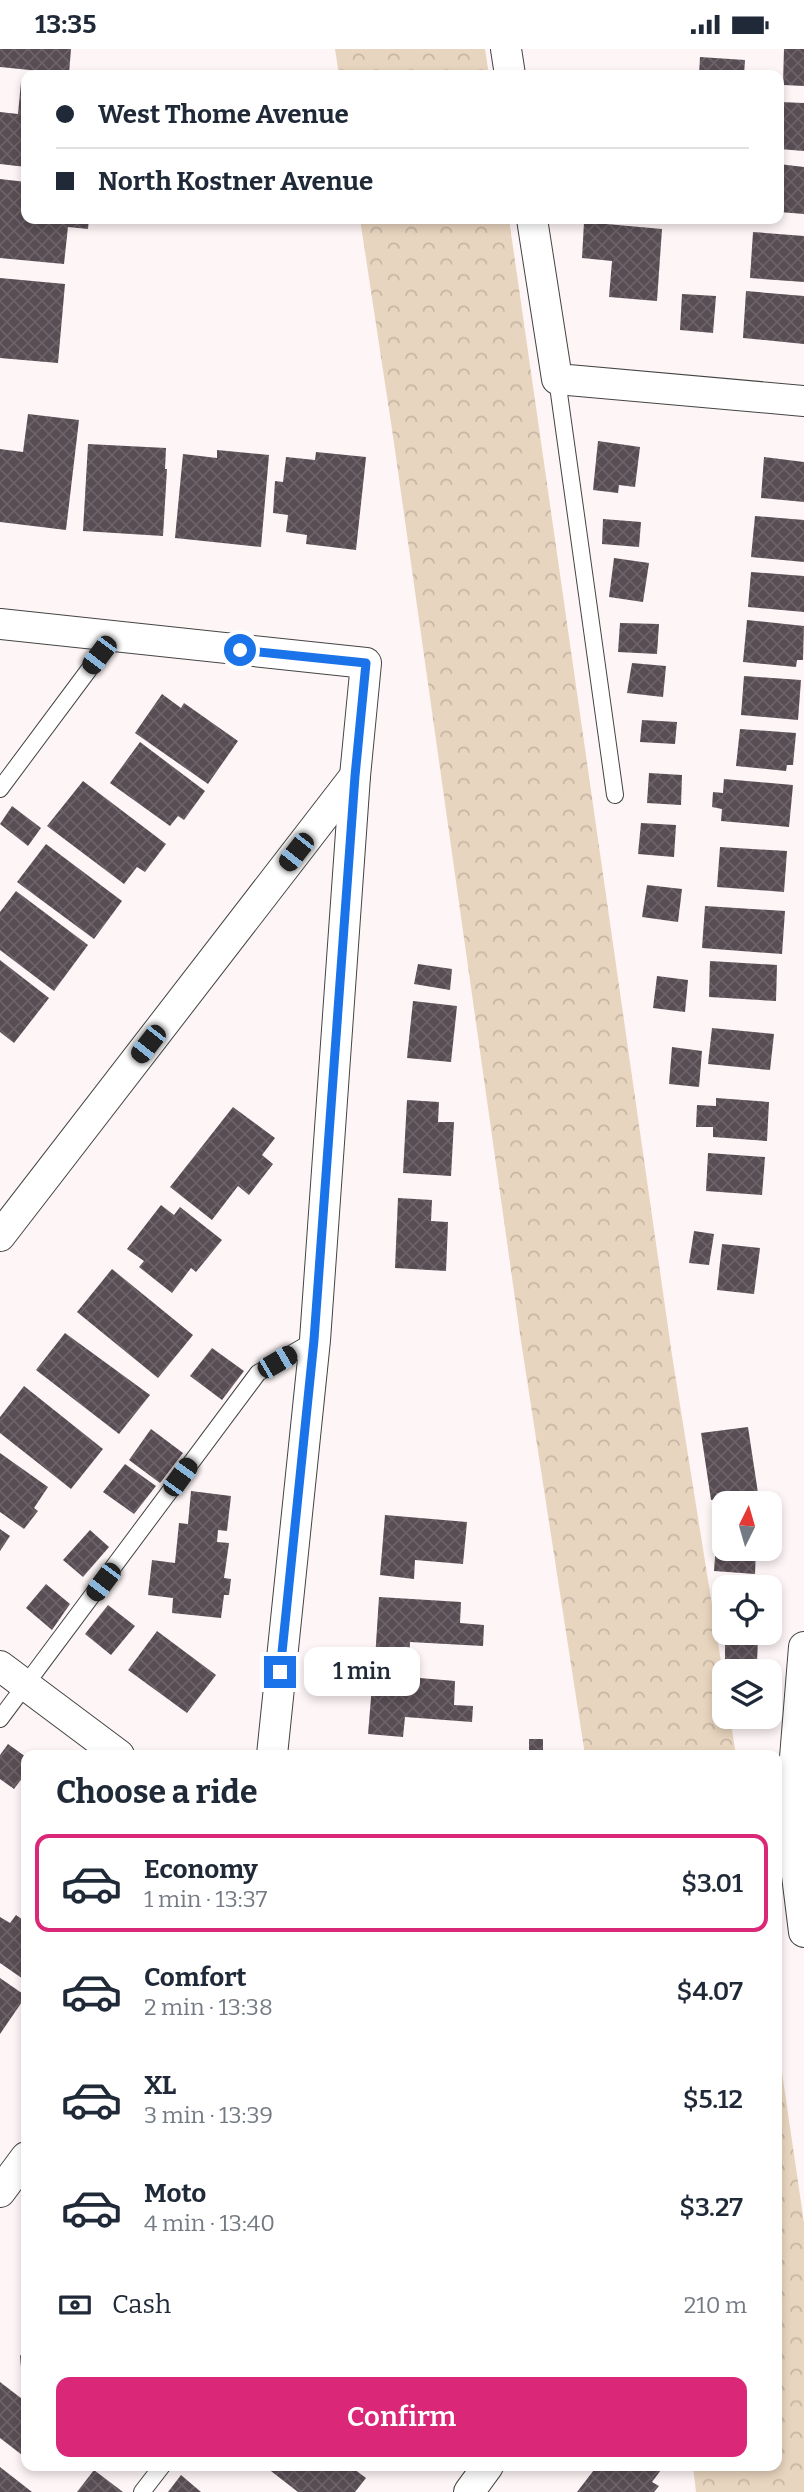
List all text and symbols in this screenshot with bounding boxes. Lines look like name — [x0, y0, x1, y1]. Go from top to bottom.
text: 13:35 — [35, 9, 96, 40]
text: West Thome Avenue — [98, 99, 349, 130]
text: North Kostner Avenue — [98, 166, 373, 197]
car — [78, 632, 121, 678]
route start — [224, 634, 256, 666]
car — [275, 829, 318, 875]
car — [127, 1021, 170, 1067]
car — [254, 1342, 301, 1382]
car — [160, 1454, 201, 1500]
north arrow — [712, 1491, 782, 1561]
map controls — [712, 1491, 782, 1729]
car — [82, 1559, 125, 1605]
button: locate — [712, 1575, 782, 1645]
callout: 1 min — [304, 1647, 420, 1697]
route end — [264, 1656, 296, 1688]
text: 1 min — [333, 1657, 391, 1685]
button: layers — [712, 1659, 782, 1729]
text: Choose a ride — [56, 1773, 257, 1811]
icon: car — [60, 1852, 123, 1915]
text: Economy — [144, 1854, 258, 1885]
text: $3.01 — [681, 1868, 743, 1899]
text: 1 min · 13:37 — [144, 1885, 267, 1913]
icon: car — [60, 1960, 123, 2023]
text: Comfort — [144, 1962, 247, 1993]
text: $4.07 — [677, 1976, 743, 2007]
text: 2 min · 13:38 — [144, 1993, 273, 2021]
icon: car — [60, 2068, 123, 2131]
text: XL — [144, 2070, 176, 2101]
text: $5.12 — [683, 2084, 743, 2115]
text: 3 min · 13:39 — [144, 2101, 273, 2129]
icon: car — [60, 2176, 123, 2239]
text: Moto — [144, 2178, 206, 2209]
text: $3.27 — [679, 2192, 743, 2223]
text: 4 min · 13:40 — [144, 2209, 275, 2237]
icon: cash — [56, 2286, 94, 2324]
text: Cash — [112, 2289, 171, 2320]
text: 210 m — [684, 2291, 747, 2319]
button: Confirm — [56, 2377, 747, 2457]

